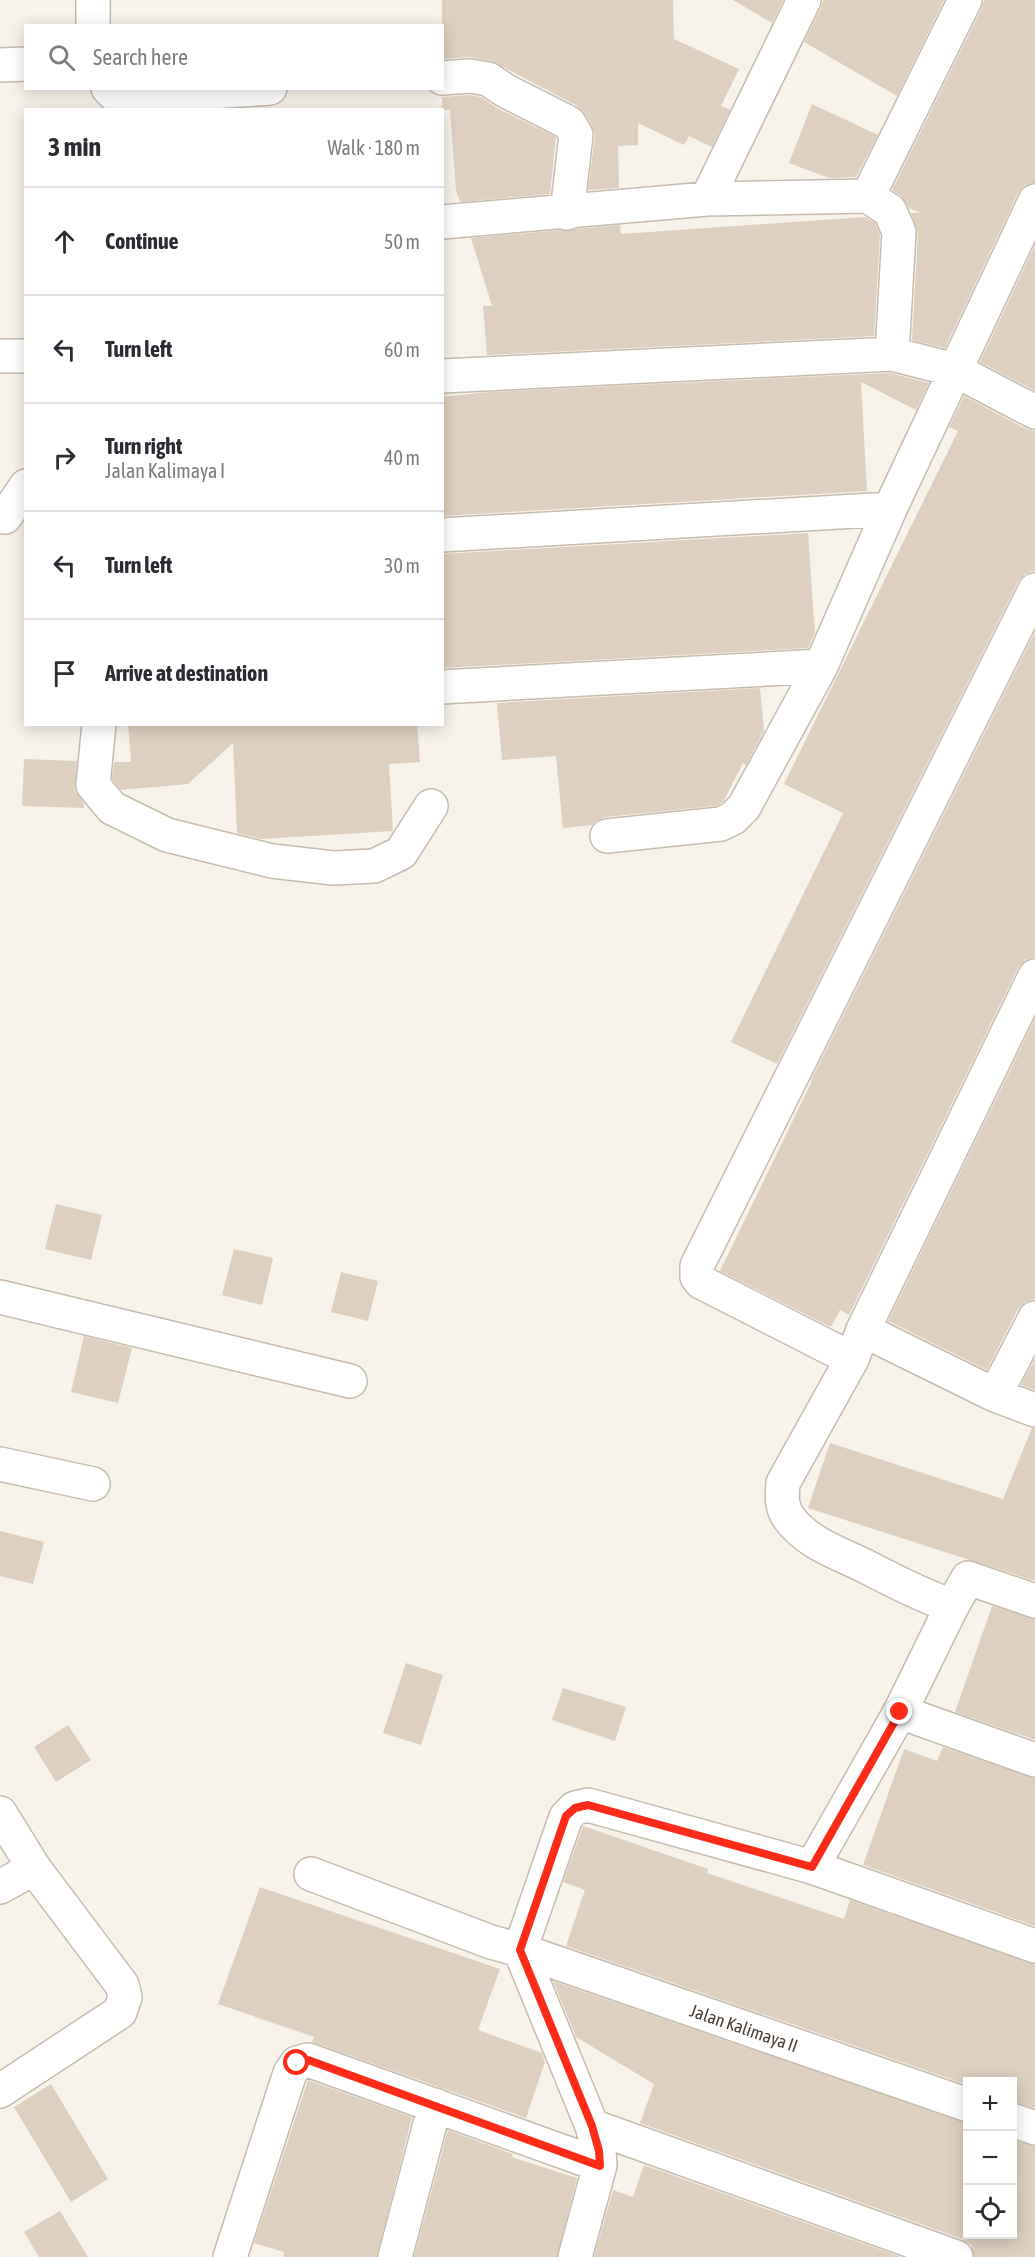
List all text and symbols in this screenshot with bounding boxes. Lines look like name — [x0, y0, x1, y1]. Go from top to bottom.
search box — [24, 24, 444, 90]
icon: search — [45, 41, 78, 74]
text: Search here — [93, 44, 188, 70]
text: 3 min — [48, 132, 101, 162]
text: Walk · 180 m — [328, 136, 420, 159]
icon: ahead — [48, 225, 81, 258]
text: Continue — [105, 228, 179, 254]
text: 50 m — [384, 230, 420, 253]
icon: left — [48, 333, 81, 366]
text: Turn left — [105, 336, 172, 362]
text: 60 m — [384, 338, 420, 361]
text: Turn right — [105, 433, 182, 459]
icon: right — [48, 441, 81, 474]
text: 40 m — [384, 446, 420, 469]
text: Jalan Kalimaya I — [105, 459, 225, 482]
icon: left — [48, 549, 81, 582]
text: Turn left — [105, 552, 172, 578]
text: 30 m — [384, 554, 420, 577]
icon: arrive — [48, 657, 81, 690]
text: Arrive at destination — [105, 660, 268, 686]
route end — [886, 1698, 912, 1724]
street label: Jalan Kalimaya II — [687, 2000, 801, 2056]
route start — [283, 2049, 309, 2075]
map controls — [963, 2077, 1017, 2239]
button: + — [963, 2077, 1017, 2131]
button: − — [963, 2131, 1017, 2185]
button: locate — [963, 2185, 1017, 2239]

